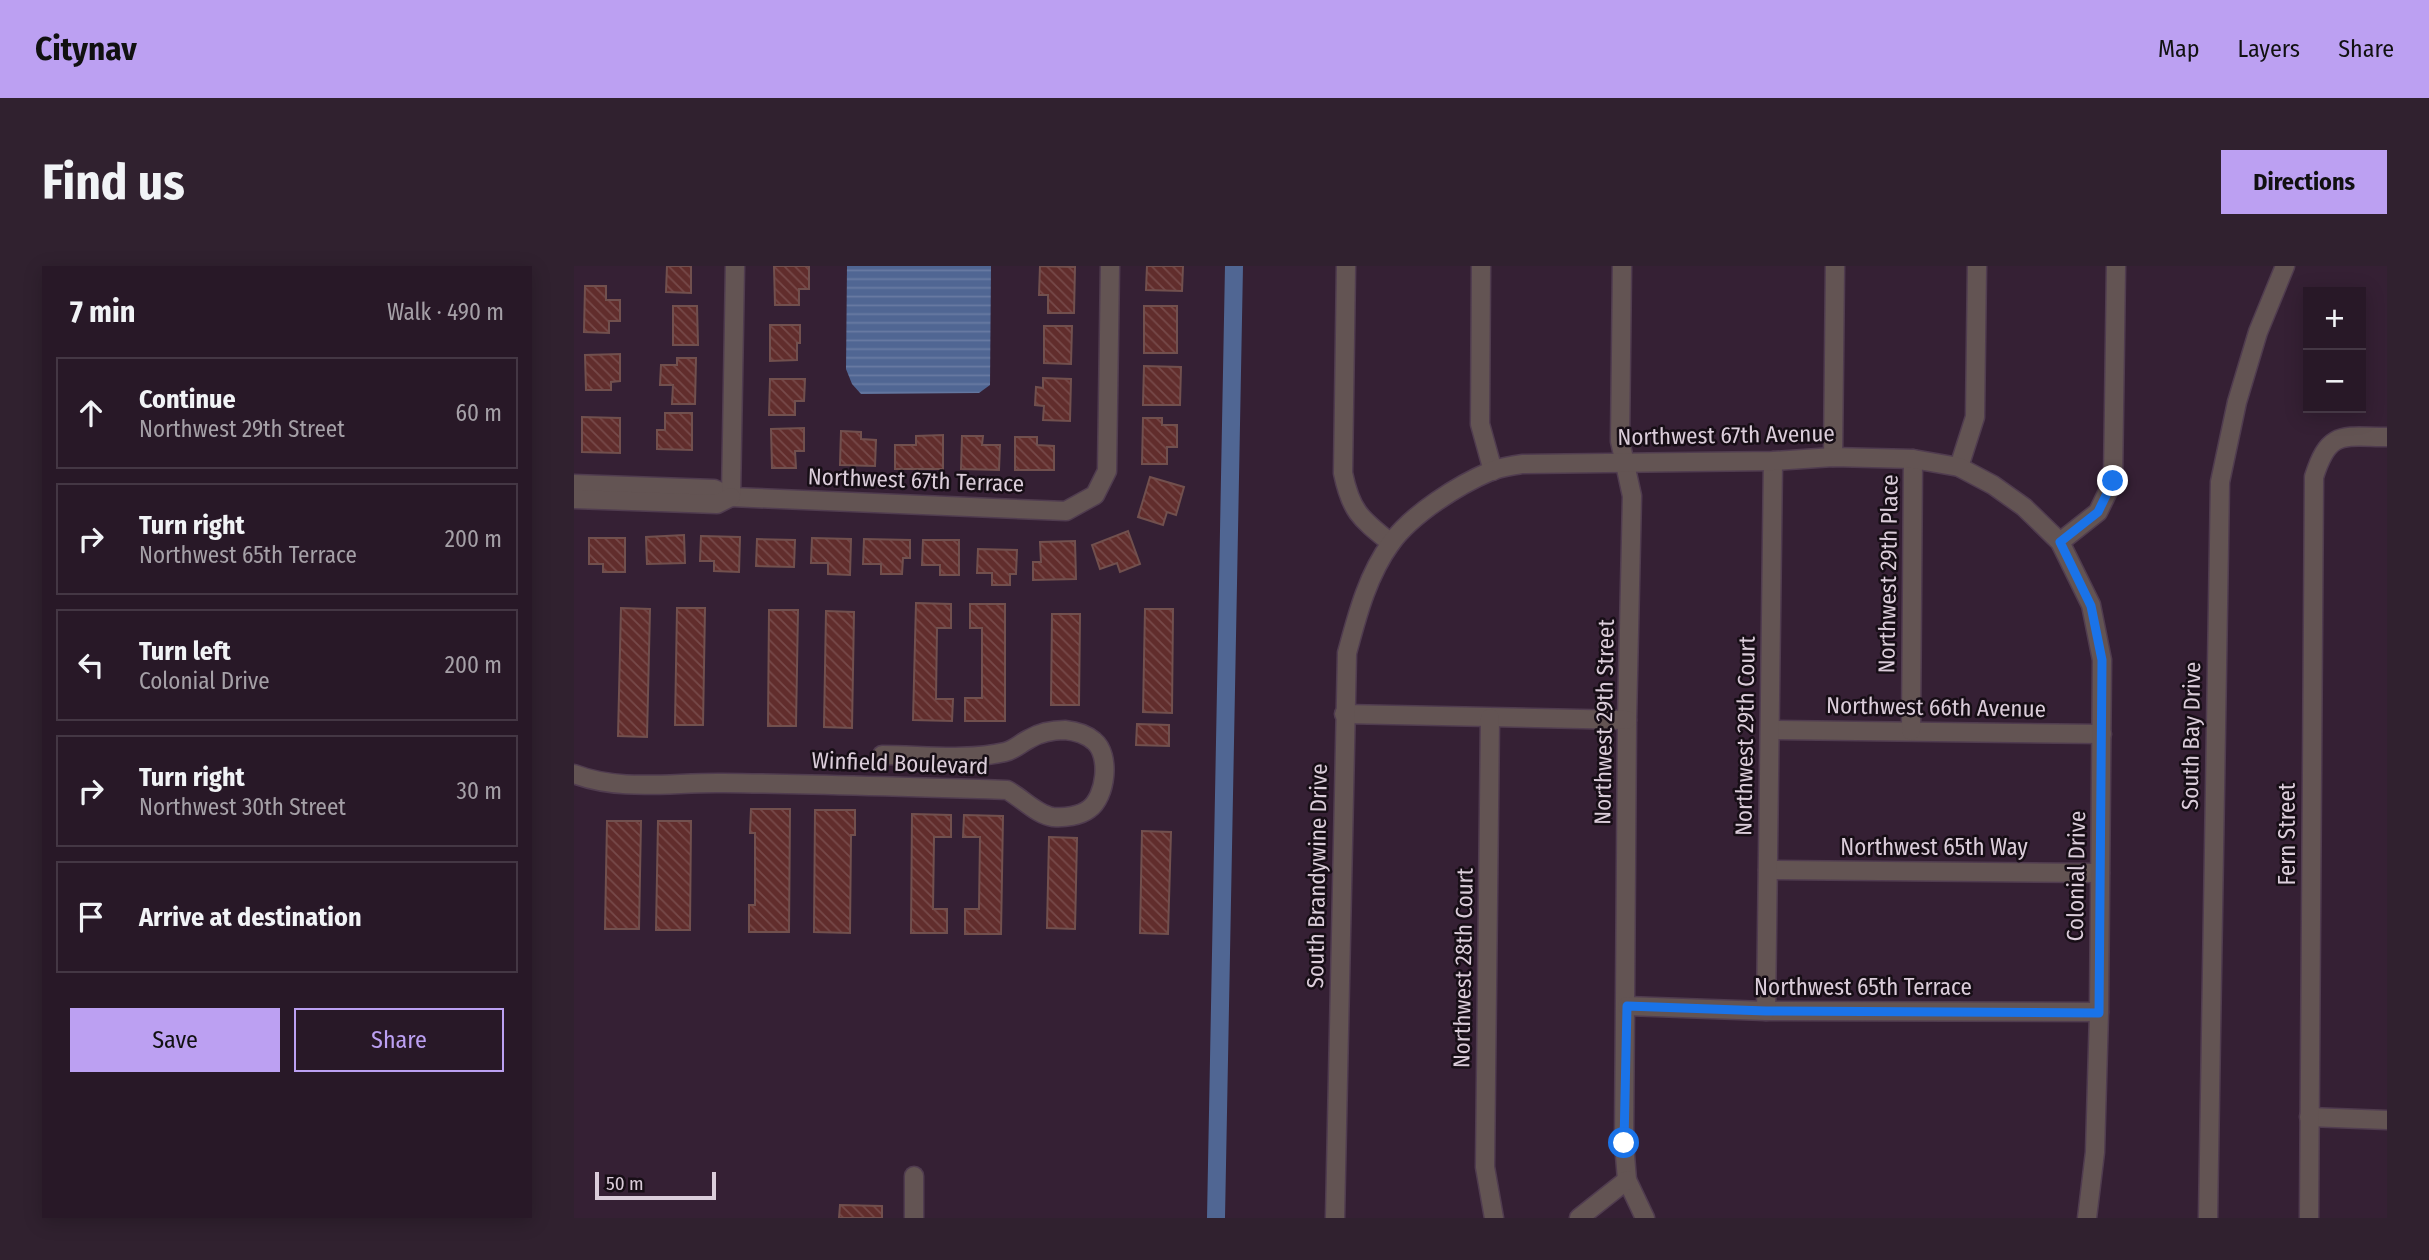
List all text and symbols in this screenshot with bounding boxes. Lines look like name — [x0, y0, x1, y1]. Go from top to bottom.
text: Citynav — [35, 29, 137, 69]
text: Map — [2158, 35, 2200, 63]
text: Layers — [2238, 35, 2300, 63]
text: Share — [2338, 35, 2394, 63]
button: Directions — [2221, 150, 2387, 214]
text: Find us — [42, 153, 185, 212]
map controls — [2303, 287, 2366, 413]
button: + — [2303, 287, 2366, 350]
text: 7 min — [70, 294, 135, 330]
text: Walk · 490 m — [387, 298, 504, 326]
button: − — [2303, 350, 2366, 413]
text: Continue — [139, 384, 236, 415]
icon: ahead — [72, 394, 110, 432]
text: 60 m — [456, 399, 502, 427]
text: Northwest 29th Street — [139, 415, 345, 443]
street label: Northwest 67th Avenue — [1617, 419, 1835, 451]
street label: Northwest 67th Terrace — [807, 462, 1025, 498]
route end — [2097, 465, 2128, 496]
street label: Northwest 29th Place — [1872, 474, 1904, 674]
text: Turn right — [139, 510, 245, 541]
icon: right — [72, 520, 110, 558]
text: 200 m — [445, 525, 502, 553]
text: Northwest 65th Terrace — [139, 541, 357, 569]
street label: Northwest 29th Street — [1588, 618, 1620, 825]
street label: Northwest 29th Court — [1729, 635, 1761, 836]
text: Turn left — [139, 636, 231, 667]
icon: left — [72, 646, 110, 684]
text: 200 m — [445, 651, 502, 679]
street label: South Bay Drive — [2176, 662, 2206, 810]
text: Colonial Drive — [139, 667, 270, 695]
street label: Northwest 66th Avenue — [1826, 691, 2046, 723]
street label: Winfield Boulevard — [811, 746, 989, 780]
text: Turn right — [139, 762, 245, 793]
street label: South Brandywine Drive — [1301, 763, 1333, 989]
icon: right — [72, 772, 110, 810]
text: 30 m — [457, 777, 502, 805]
street label: Fern Street — [2273, 782, 2301, 885]
text: Northwest 30th Street — [139, 793, 346, 821]
street label: Colonial Drive — [2061, 811, 2091, 941]
street label: Northwest 65th Way — [1840, 833, 2028, 861]
street label: Northwest 28th Court — [1447, 867, 1479, 1068]
icon: arrive — [72, 898, 110, 936]
text: Arrive at destination — [139, 902, 362, 933]
street label: Northwest 65th Terrace — [1754, 973, 1972, 1001]
button: Save — [70, 1008, 280, 1072]
button: Share — [294, 1008, 504, 1072]
route start — [1608, 1127, 1639, 1158]
scale bar — [595, 1169, 716, 1201]
text: 50 m — [606, 1172, 644, 1195]

